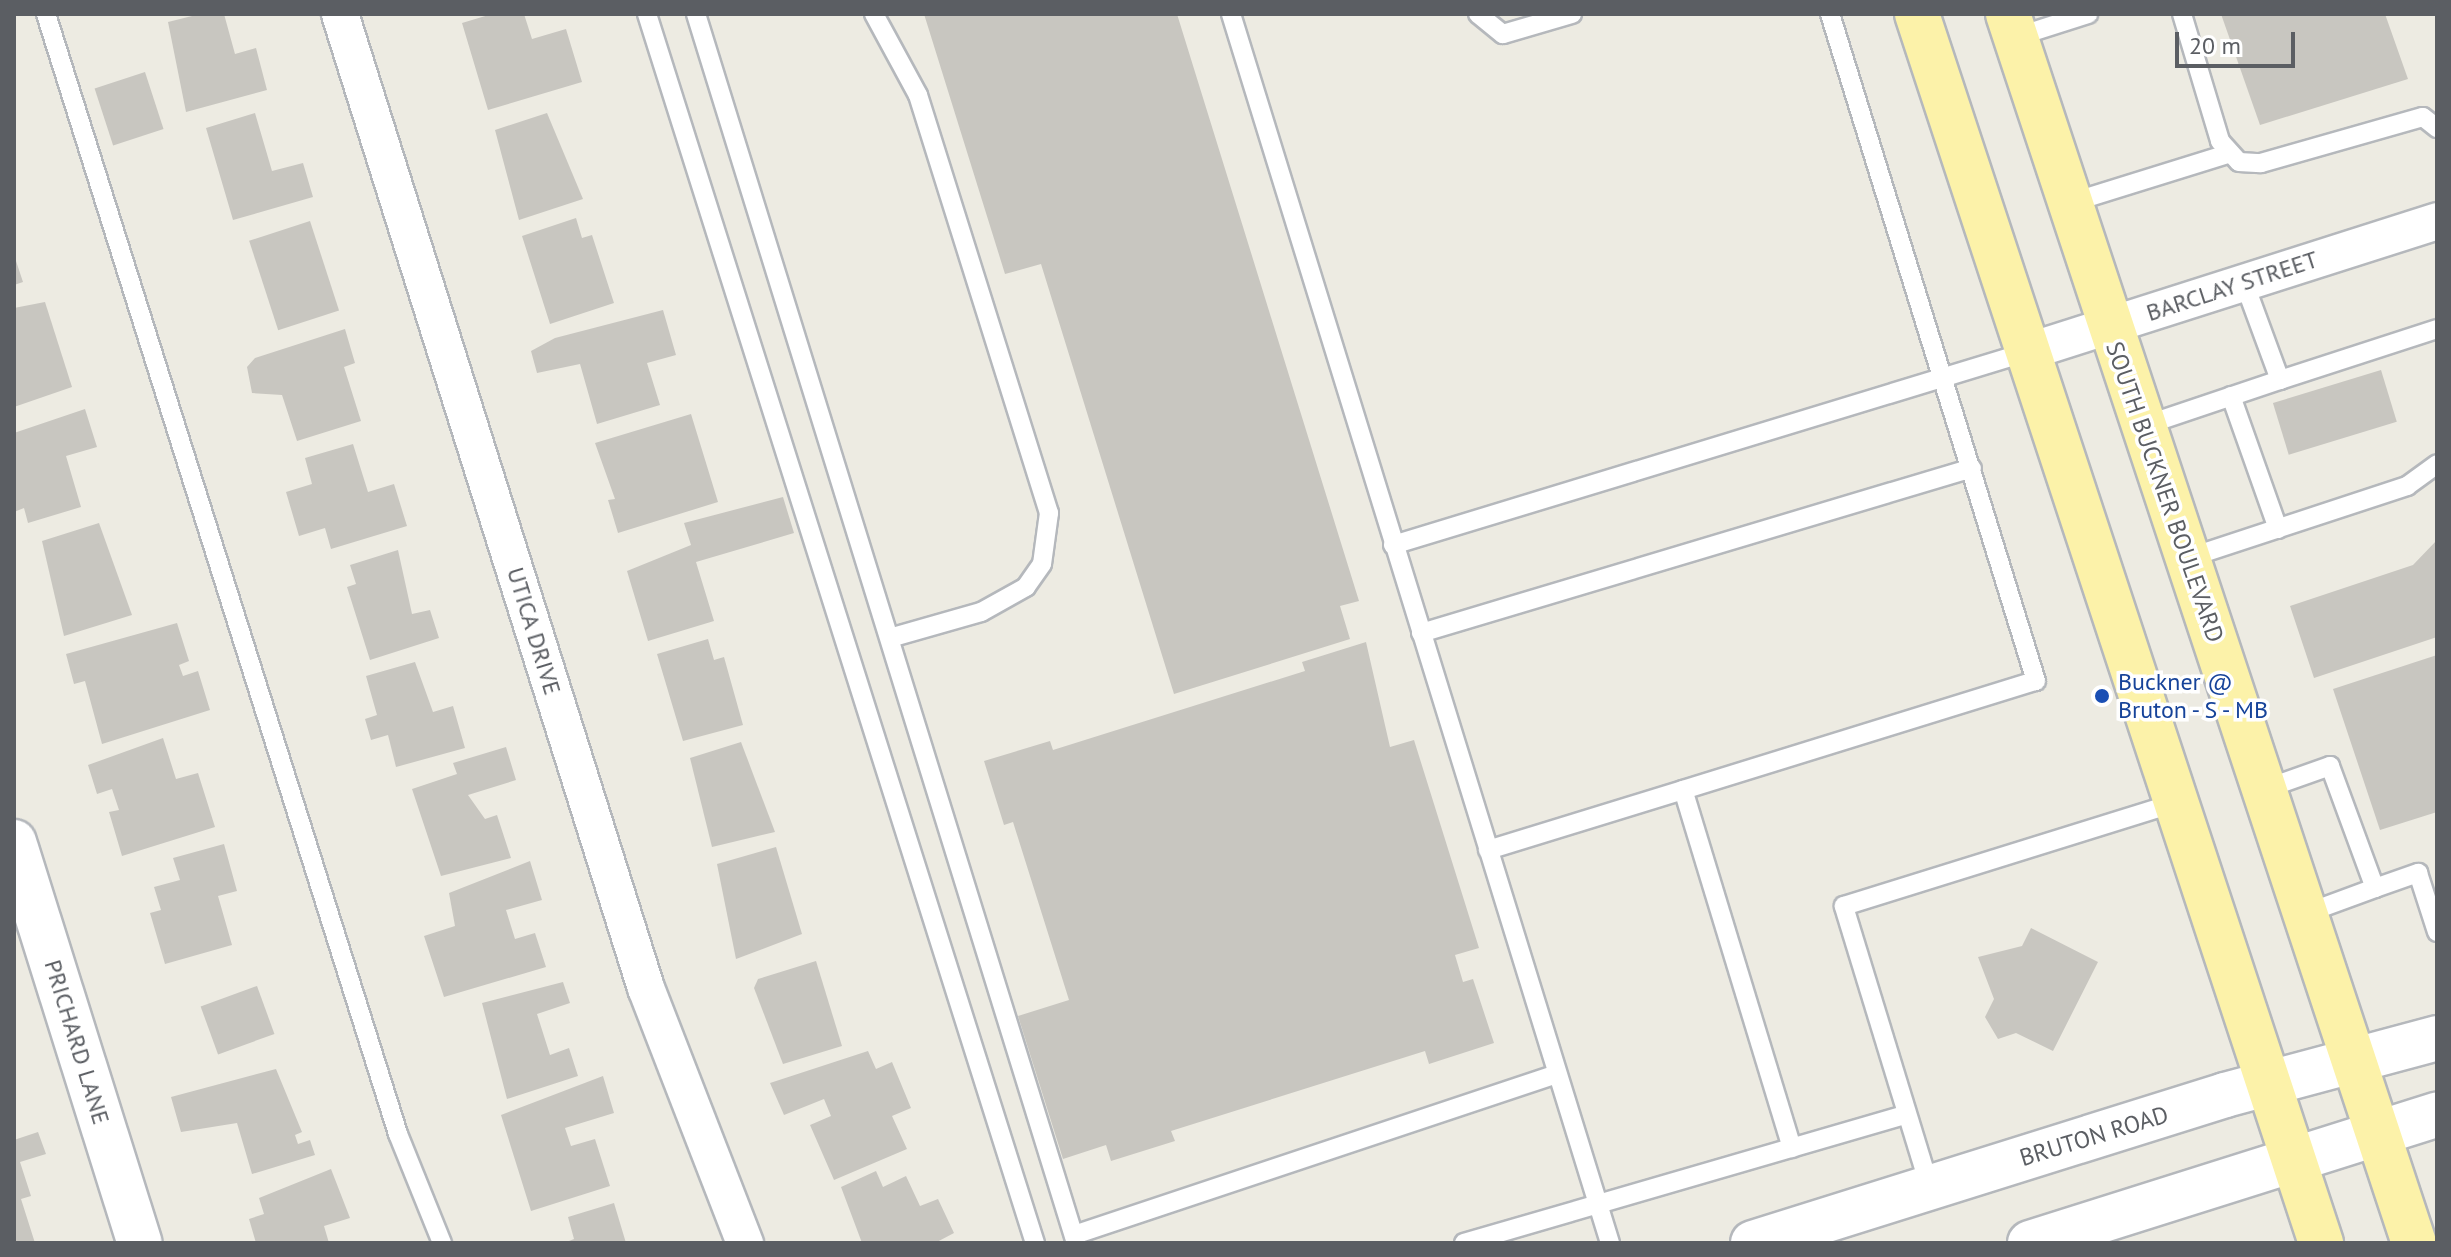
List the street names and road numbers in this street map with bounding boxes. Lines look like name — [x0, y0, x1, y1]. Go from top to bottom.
street label: BARCLAY STREET — [2142, 245, 2322, 327]
street label: SOUTH BUCKNER BOULEVARD — [2100, 338, 2230, 646]
street label: UTICA DRIVE — [501, 563, 567, 699]
street label: PRICHARD LANE — [38, 956, 116, 1128]
street label: BRUTON ROAD — [2016, 1100, 2172, 1172]

